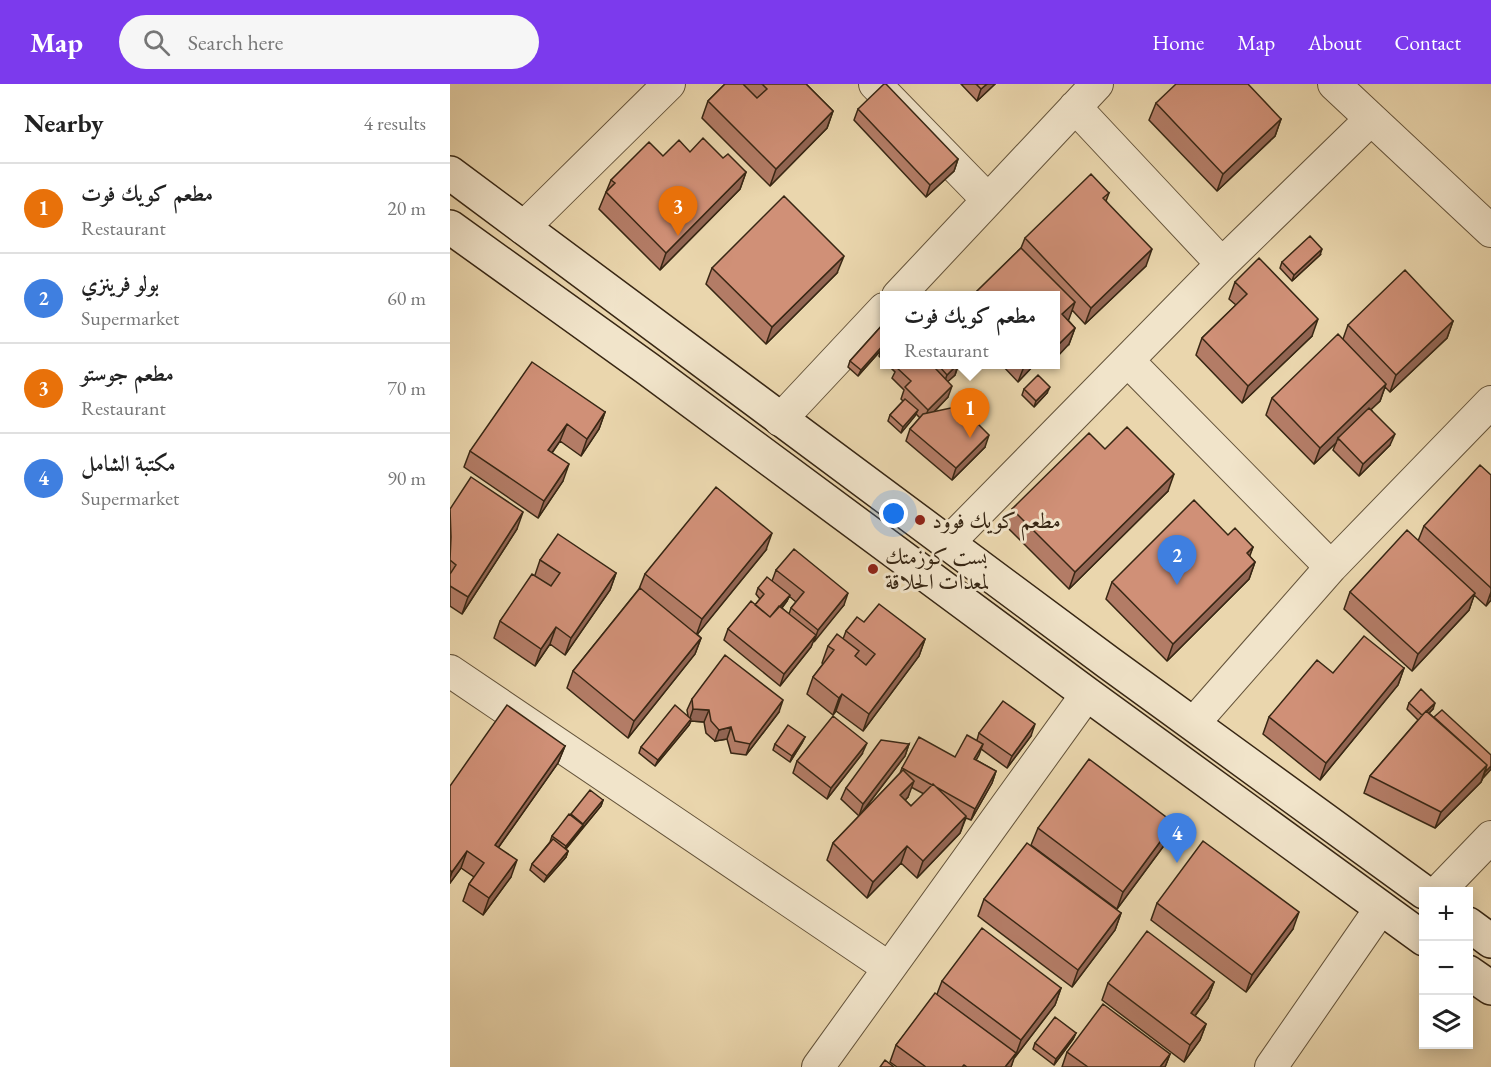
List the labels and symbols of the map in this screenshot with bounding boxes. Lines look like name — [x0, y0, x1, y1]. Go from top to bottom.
pin: 3 — [658, 186, 698, 236]
pin: 1 — [950, 388, 990, 438]
your location — [879, 499, 908, 528]
place label: مطعم كويك فوود — [932, 506, 1061, 541]
marker: مطعم كويك فوود — [913, 513, 927, 527]
pin: 2 — [1158, 536, 1196, 585]
place label: بست كوزمتك لمعدات الحلاقة — [885, 542, 989, 596]
marker: بست كوزمتك لمعدات الحلاقة — [866, 562, 880, 576]
pin: 4 — [1158, 814, 1196, 863]

